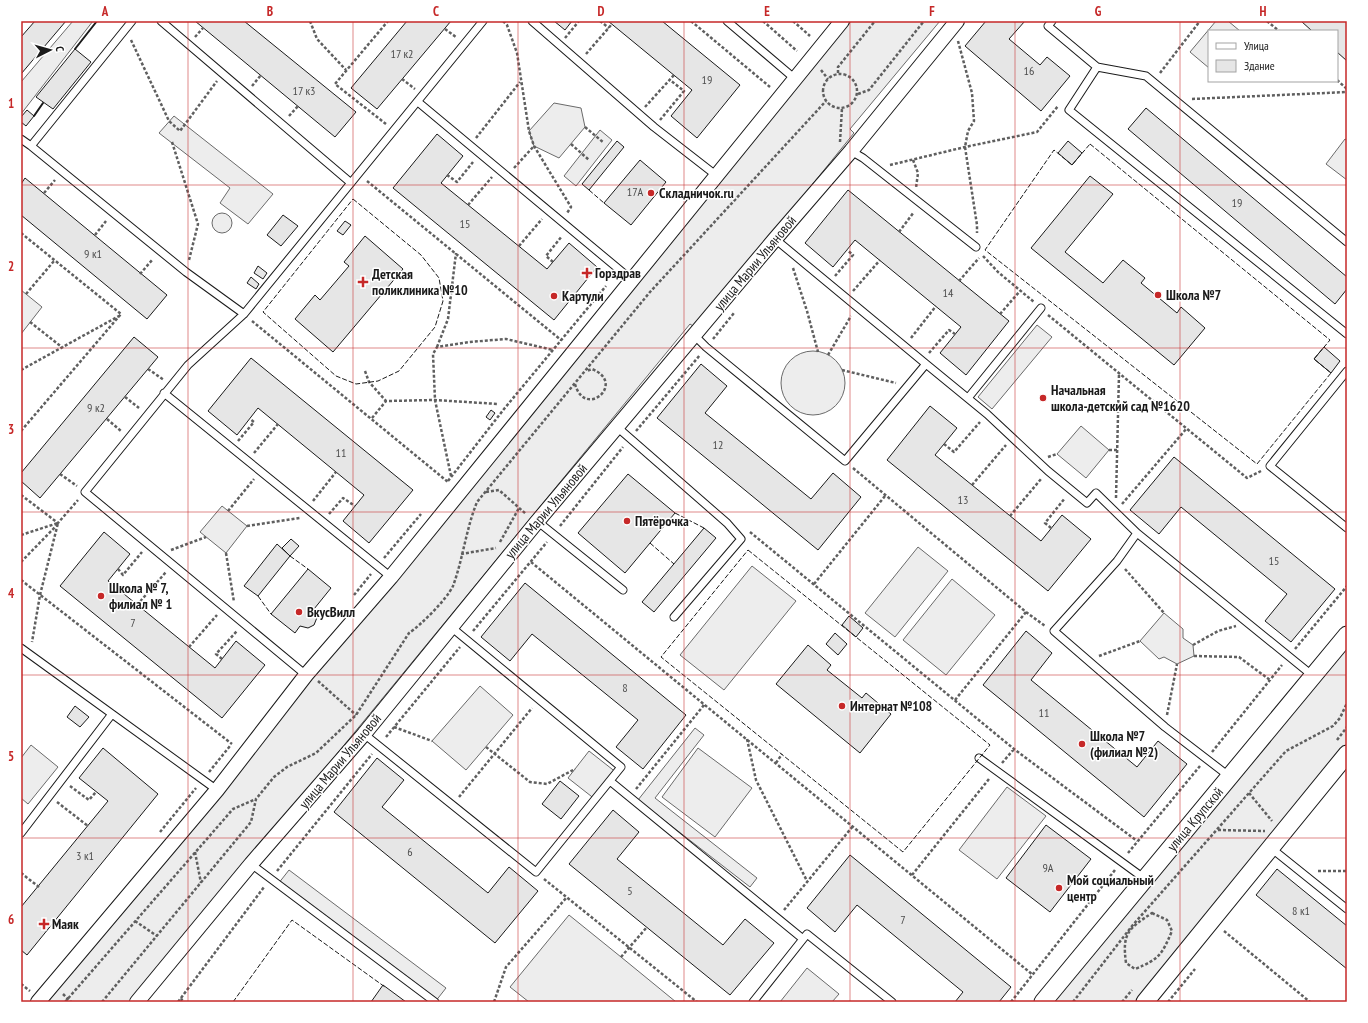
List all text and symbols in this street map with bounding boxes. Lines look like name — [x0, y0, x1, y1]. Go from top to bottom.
text: A — [101, 3, 109, 20]
text: B — [267, 3, 273, 20]
text: C — [433, 3, 439, 20]
text: D — [598, 3, 605, 20]
text: E — [764, 3, 770, 20]
text: F — [929, 3, 935, 20]
text: G — [1095, 3, 1102, 20]
text: H — [1260, 3, 1267, 20]
north arrow — [30, 30, 70, 70]
legend — [1208, 30, 1338, 82]
text: Улица — [1244, 38, 1269, 53]
text: С — [53, 46, 67, 52]
house number: 17 к2 — [391, 46, 413, 61]
text: Здание — [1244, 58, 1275, 73]
house number: 16 — [1024, 63, 1034, 78]
house number: 19 — [702, 72, 712, 87]
house number: 17 к3 — [293, 83, 315, 98]
text: 1 — [8, 95, 14, 112]
house number: 17А — [627, 184, 644, 199]
place label: Складничок.ru — [659, 184, 734, 202]
marker: Складничок.ru — [646, 188, 656, 198]
house number: 19 — [1232, 195, 1242, 210]
street label: улица Марии Ульяновой — [710, 212, 800, 314]
house number: 15 — [460, 216, 470, 231]
house number: 9 к1 — [84, 246, 102, 261]
text: 2 — [8, 258, 14, 275]
place label: Горздрав — [595, 264, 641, 282]
place label: Детская поликлиника №10 — [372, 265, 468, 299]
marker: Горздрав — [582, 268, 592, 278]
marker: Детская поликлиника №10 — [357, 276, 369, 288]
house number: 14 — [943, 285, 954, 300]
place label: Школа №7 — [1166, 286, 1221, 304]
place label: Картули — [562, 287, 604, 305]
marker: Школа №7 — [1153, 290, 1163, 300]
marker: Картули — [549, 291, 559, 301]
place label: Начальная школа-детский сад №1620 — [1051, 381, 1190, 415]
marker: Начальная школа-детский сад №1620 — [1038, 393, 1048, 403]
house number: 9 к2 — [87, 400, 105, 415]
text: 3 — [8, 421, 14, 438]
house number: 12 — [713, 437, 723, 452]
house number: 11 — [336, 445, 346, 460]
street label: улица Марии Ульяновой — [501, 460, 591, 562]
house number: 13 — [958, 492, 968, 507]
place label: Пятёрочка — [635, 512, 689, 530]
marker: Пятёрочка — [622, 516, 632, 526]
house number: 15 — [1269, 553, 1279, 568]
place label: Школа № 7, филиал № 1 — [109, 579, 172, 613]
text: 4 — [8, 585, 15, 602]
marker: Школа № 7, филиал № 1 — [96, 591, 106, 601]
place label: ВкусВилл — [307, 603, 355, 621]
marker: ВкусВилл — [294, 607, 304, 617]
house number: 7 — [130, 615, 136, 630]
house number: 8 — [622, 680, 628, 695]
place label: Интернат №108 — [850, 697, 932, 715]
marker: Интернат №108 — [837, 701, 847, 711]
house number: 11 — [1039, 705, 1049, 720]
street label: улица Марии Ульяновой — [295, 710, 385, 812]
place label: Школа №7 (филиал №2) — [1090, 727, 1158, 761]
marker: Школа №7 (филиал №2) — [1077, 739, 1087, 749]
text: 5 — [8, 748, 14, 765]
street label: улица Крупской — [1163, 783, 1227, 855]
house number: 6 — [407, 844, 413, 859]
house number: 3 к1 — [76, 848, 94, 863]
house number: 9А — [1042, 860, 1054, 875]
place label: Мой социальный центр — [1067, 871, 1154, 905]
house number: 5 — [627, 883, 633, 898]
marker: Мой социальный центр — [1054, 883, 1064, 893]
house number: 8 к1 — [1292, 903, 1310, 918]
text: 6 — [8, 911, 14, 928]
house number: 7 — [900, 912, 906, 927]
place label: Маяк — [52, 915, 79, 933]
marker: Маяк — [39, 919, 49, 929]

